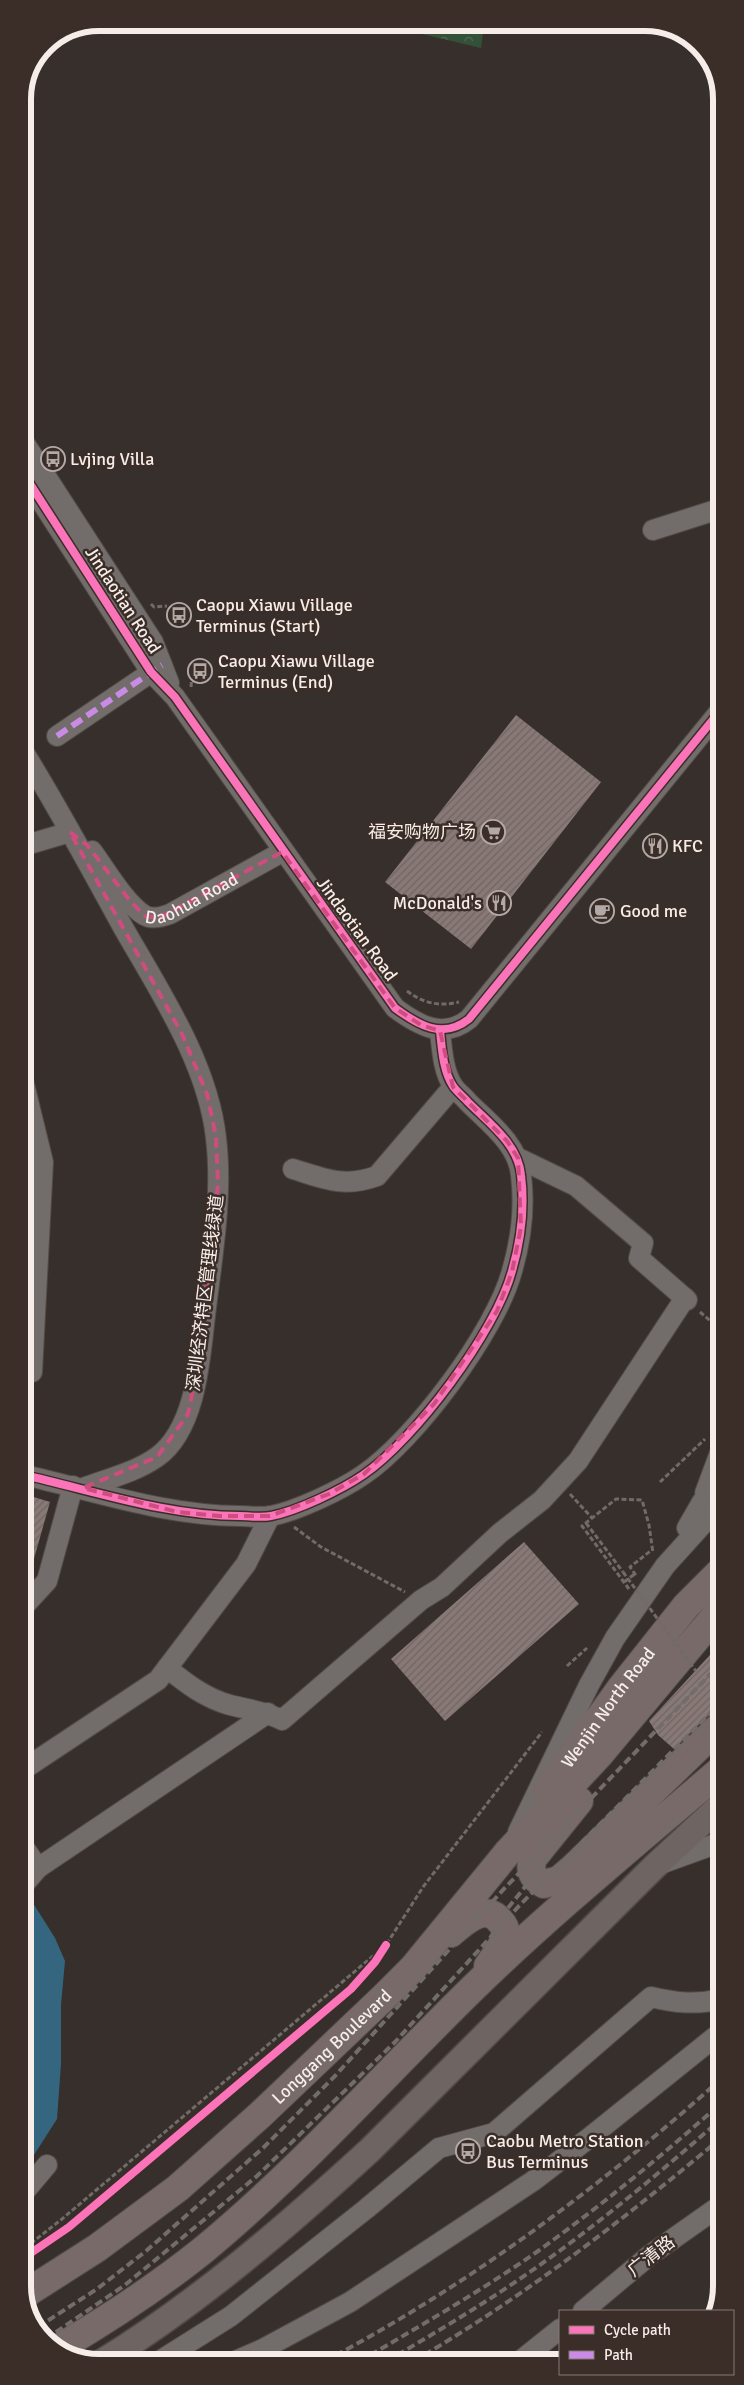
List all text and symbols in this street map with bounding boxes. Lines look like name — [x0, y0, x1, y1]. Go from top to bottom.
bus stop icon: Lvjing Villa — [40, 446, 66, 472]
place label: Lvjing Villa — [70, 448, 154, 470]
street label: Jindaotian Road — [80, 542, 166, 658]
place label: Caopu Xiawu Village Terminus (Start) — [196, 594, 353, 637]
bus stop icon: Caopu Xiawu Village Terminus (Start) — [166, 602, 192, 628]
place label: Caopu Xiawu Village Terminus (End) — [218, 650, 375, 693]
bus stop icon: Caopu Xiawu Village Terminus (End) — [187, 658, 213, 684]
supermarket icon: 福安购物广场 — [480, 819, 506, 845]
place label: 福安购物广场 — [368, 821, 476, 843]
restaurant icon: KFC — [642, 833, 668, 859]
place label: KFC — [672, 835, 703, 857]
street label: Daohua Road — [143, 868, 242, 929]
street label: Jindaotian Road — [312, 873, 402, 985]
restaurant icon: McDonald's — [486, 890, 512, 916]
place label: McDonald's — [393, 892, 482, 914]
cafe icon: Good me — [589, 898, 615, 924]
place label: Good me — [620, 900, 687, 922]
street label: 深圳经济特区管理线绿道 — [182, 1193, 228, 1393]
street label: Wenjin North Road — [556, 1643, 660, 1772]
street label: Longgang Boulevard — [267, 1985, 396, 2109]
place label: Caobu Metro Station Bus Terminus — [486, 2130, 644, 2173]
bus stop icon: Caobu Metro Station Bus Terminus — [455, 2138, 481, 2164]
street label: 广清路 — [623, 2231, 679, 2281]
legend — [559, 2310, 734, 2375]
text: Cycle path — [604, 2321, 671, 2339]
text: Path — [604, 2346, 633, 2364]

